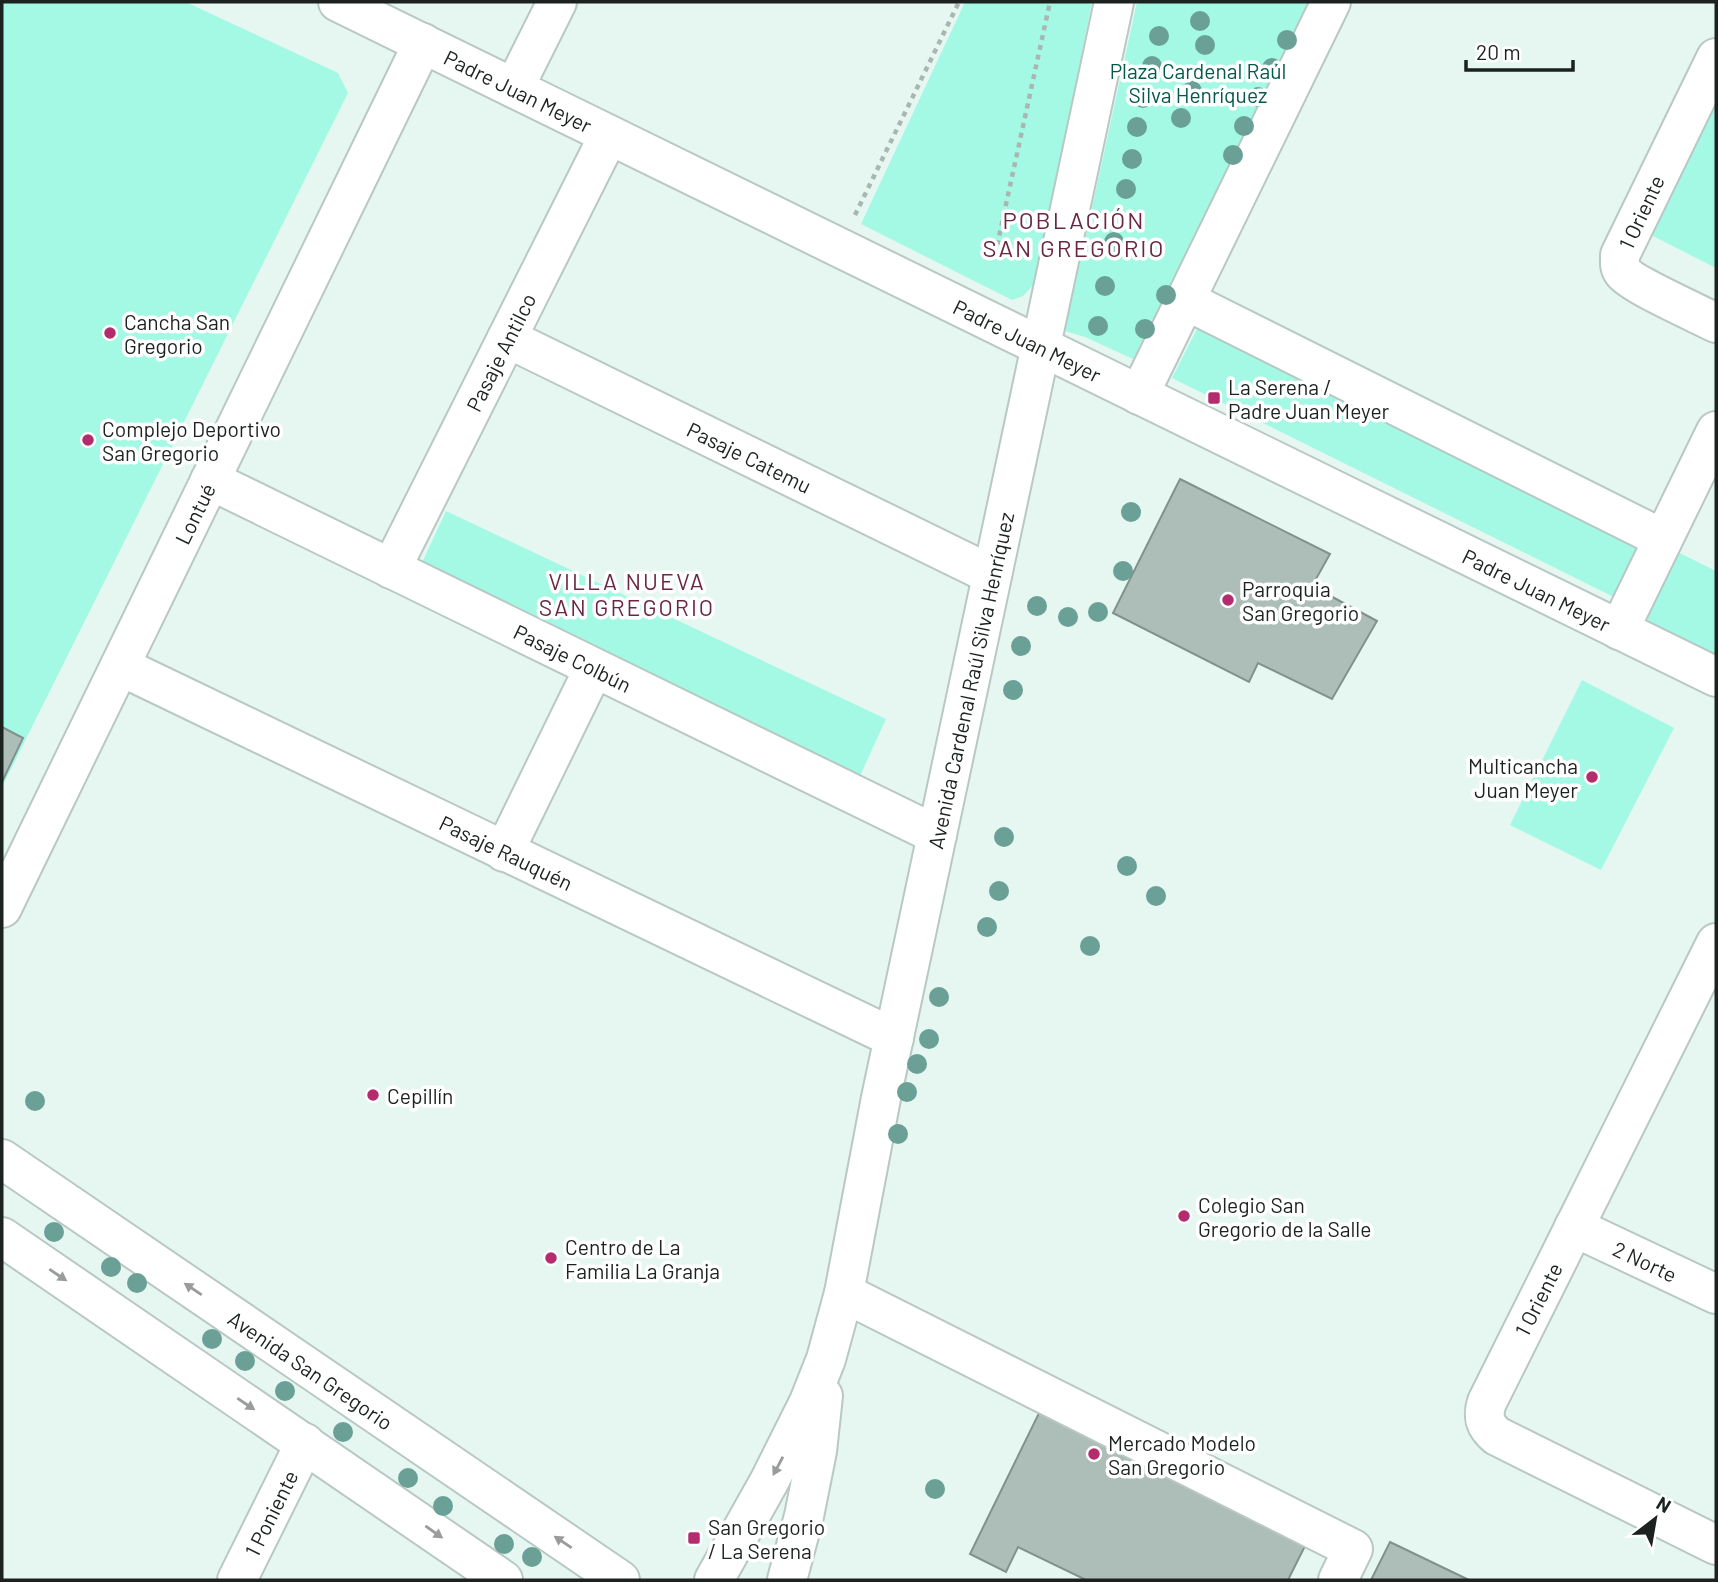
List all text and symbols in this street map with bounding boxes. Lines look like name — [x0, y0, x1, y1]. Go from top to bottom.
scale bar — [1466, 28, 1573, 72]
text: 20 m — [1476, 39, 1521, 64]
street label: Padre Juan Meyer — [441, 44, 597, 137]
park label: Plaza Cardenal Raúl Silva Henríquez — [1110, 58, 1286, 107]
street label: 1 Oriente — [1613, 171, 1669, 253]
district label: POBLACIÓN SAN GREGORIO — [983, 205, 1166, 262]
street label: Pasaje Antilco — [460, 289, 540, 415]
street label: Padre Juan Meyer — [950, 293, 1106, 387]
place label: Cancha San Gregorio — [124, 309, 230, 358]
marker: Cancha San Gregorio — [102, 325, 118, 341]
place label: La Serena / Padre Juan Meyer — [1228, 374, 1390, 423]
marker: La Serena / Padre Juan Meyer — [1206, 390, 1222, 406]
place label: Complejo Deportivo San Gregorio — [102, 416, 281, 465]
street label: Pasaje Catemu — [683, 416, 816, 497]
marker: Complejo Deportivo San Gregorio — [80, 432, 96, 448]
street label: Lontué — [169, 479, 220, 548]
street label: Avenida Cardenal Raúl Silva Henríquez — [922, 510, 1018, 851]
street label: Padre Juan Meyer — [1459, 543, 1615, 636]
district label: VILLA NUEVA SAN GREGORIO — [539, 567, 715, 621]
place label: Parroquia San Gregorio — [1242, 576, 1359, 625]
marker: Parroquia San Gregorio — [1220, 592, 1236, 608]
street label: Pasaje Colbún — [510, 618, 636, 697]
place label: Multicancha Juan Meyer — [1468, 753, 1578, 802]
marker: Multicancha Juan Meyer — [1584, 769, 1600, 785]
street label: Pasaje Rauquén — [436, 809, 577, 894]
place label: Cepillín — [387, 1083, 453, 1108]
marker: Cepillín — [365, 1087, 381, 1103]
place label: Colegio San Gregorio de la Salle — [1198, 1192, 1371, 1241]
marker: Colegio San Gregorio de la Salle — [1176, 1208, 1192, 1224]
place label: Centro de La Familia La Granja — [565, 1234, 720, 1283]
street label: 2 Norte — [1610, 1235, 1681, 1286]
marker: Centro de La Familia La Granja — [543, 1250, 559, 1266]
street label: 1 Oriente — [1509, 1258, 1567, 1340]
one-way arrow — [49, 1268, 67, 1282]
one-way arrow — [183, 1283, 203, 1296]
street label: Avenida San Gregorio — [224, 1305, 398, 1434]
one-way arrow — [236, 1397, 256, 1410]
place label: Mercado Modelo San Gregorio — [1108, 1430, 1256, 1479]
marker: Mercado Modelo San Gregorio — [1086, 1446, 1102, 1462]
one-way arrow — [772, 1456, 783, 1476]
street label: 1 Poniente — [239, 1466, 302, 1560]
north arrow — [1620, 1484, 1690, 1554]
text: N — [1653, 1491, 1675, 1517]
place label: San Gregorio / La Serena — [708, 1514, 825, 1563]
one-way arrow — [425, 1525, 443, 1539]
marker: San Gregorio / La Serena — [686, 1530, 702, 1546]
one-way arrow — [554, 1536, 573, 1549]

